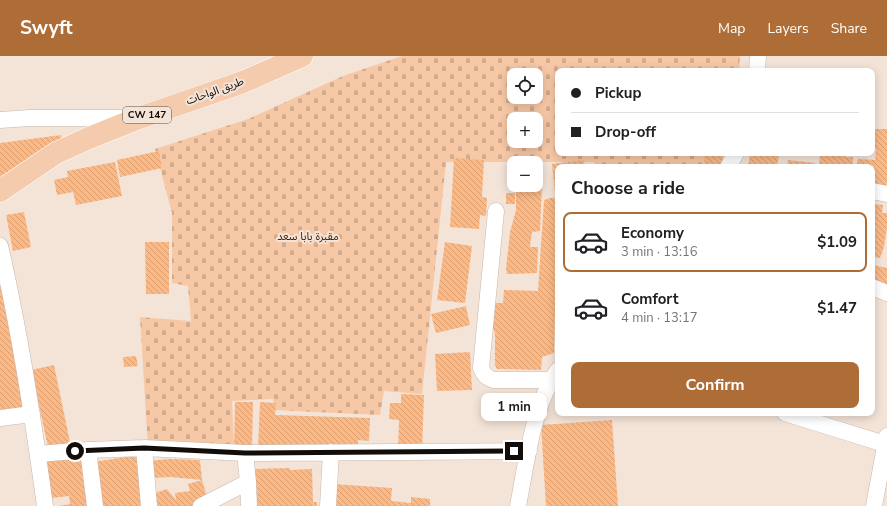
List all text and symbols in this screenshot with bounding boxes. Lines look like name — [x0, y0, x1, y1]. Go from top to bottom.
text: Swyft — [20, 15, 73, 41]
text: Map — [718, 19, 745, 38]
text: Layers — [767, 19, 809, 38]
text: Share — [831, 19, 867, 38]
map controls — [507, 68, 543, 192]
button: locate — [507, 68, 543, 104]
street label: طريق الواحات — [184, 74, 246, 108]
text: Pickup — [595, 83, 641, 103]
road number: CW 147 — [123, 107, 171, 123]
button: + — [507, 112, 543, 148]
text: Drop-off — [595, 122, 656, 142]
button: − — [507, 156, 543, 192]
text: Choose a ride — [571, 176, 685, 200]
text: Economy — [621, 223, 684, 243]
icon: car — [573, 224, 609, 260]
park label: مقبرة بابا سعد — [277, 229, 339, 244]
text: $1.09 — [817, 232, 857, 252]
text: 3 min · 13:16 — [621, 243, 697, 261]
text: Comfort — [621, 289, 678, 309]
icon: car — [573, 290, 609, 326]
text: $1.47 — [817, 298, 857, 318]
text: 4 min · 13:17 — [621, 309, 697, 327]
button: Confirm — [571, 362, 859, 408]
callout: 1 min — [481, 393, 547, 421]
text: 1 min — [497, 398, 531, 416]
route start — [66, 442, 84, 460]
route end — [505, 442, 523, 460]

